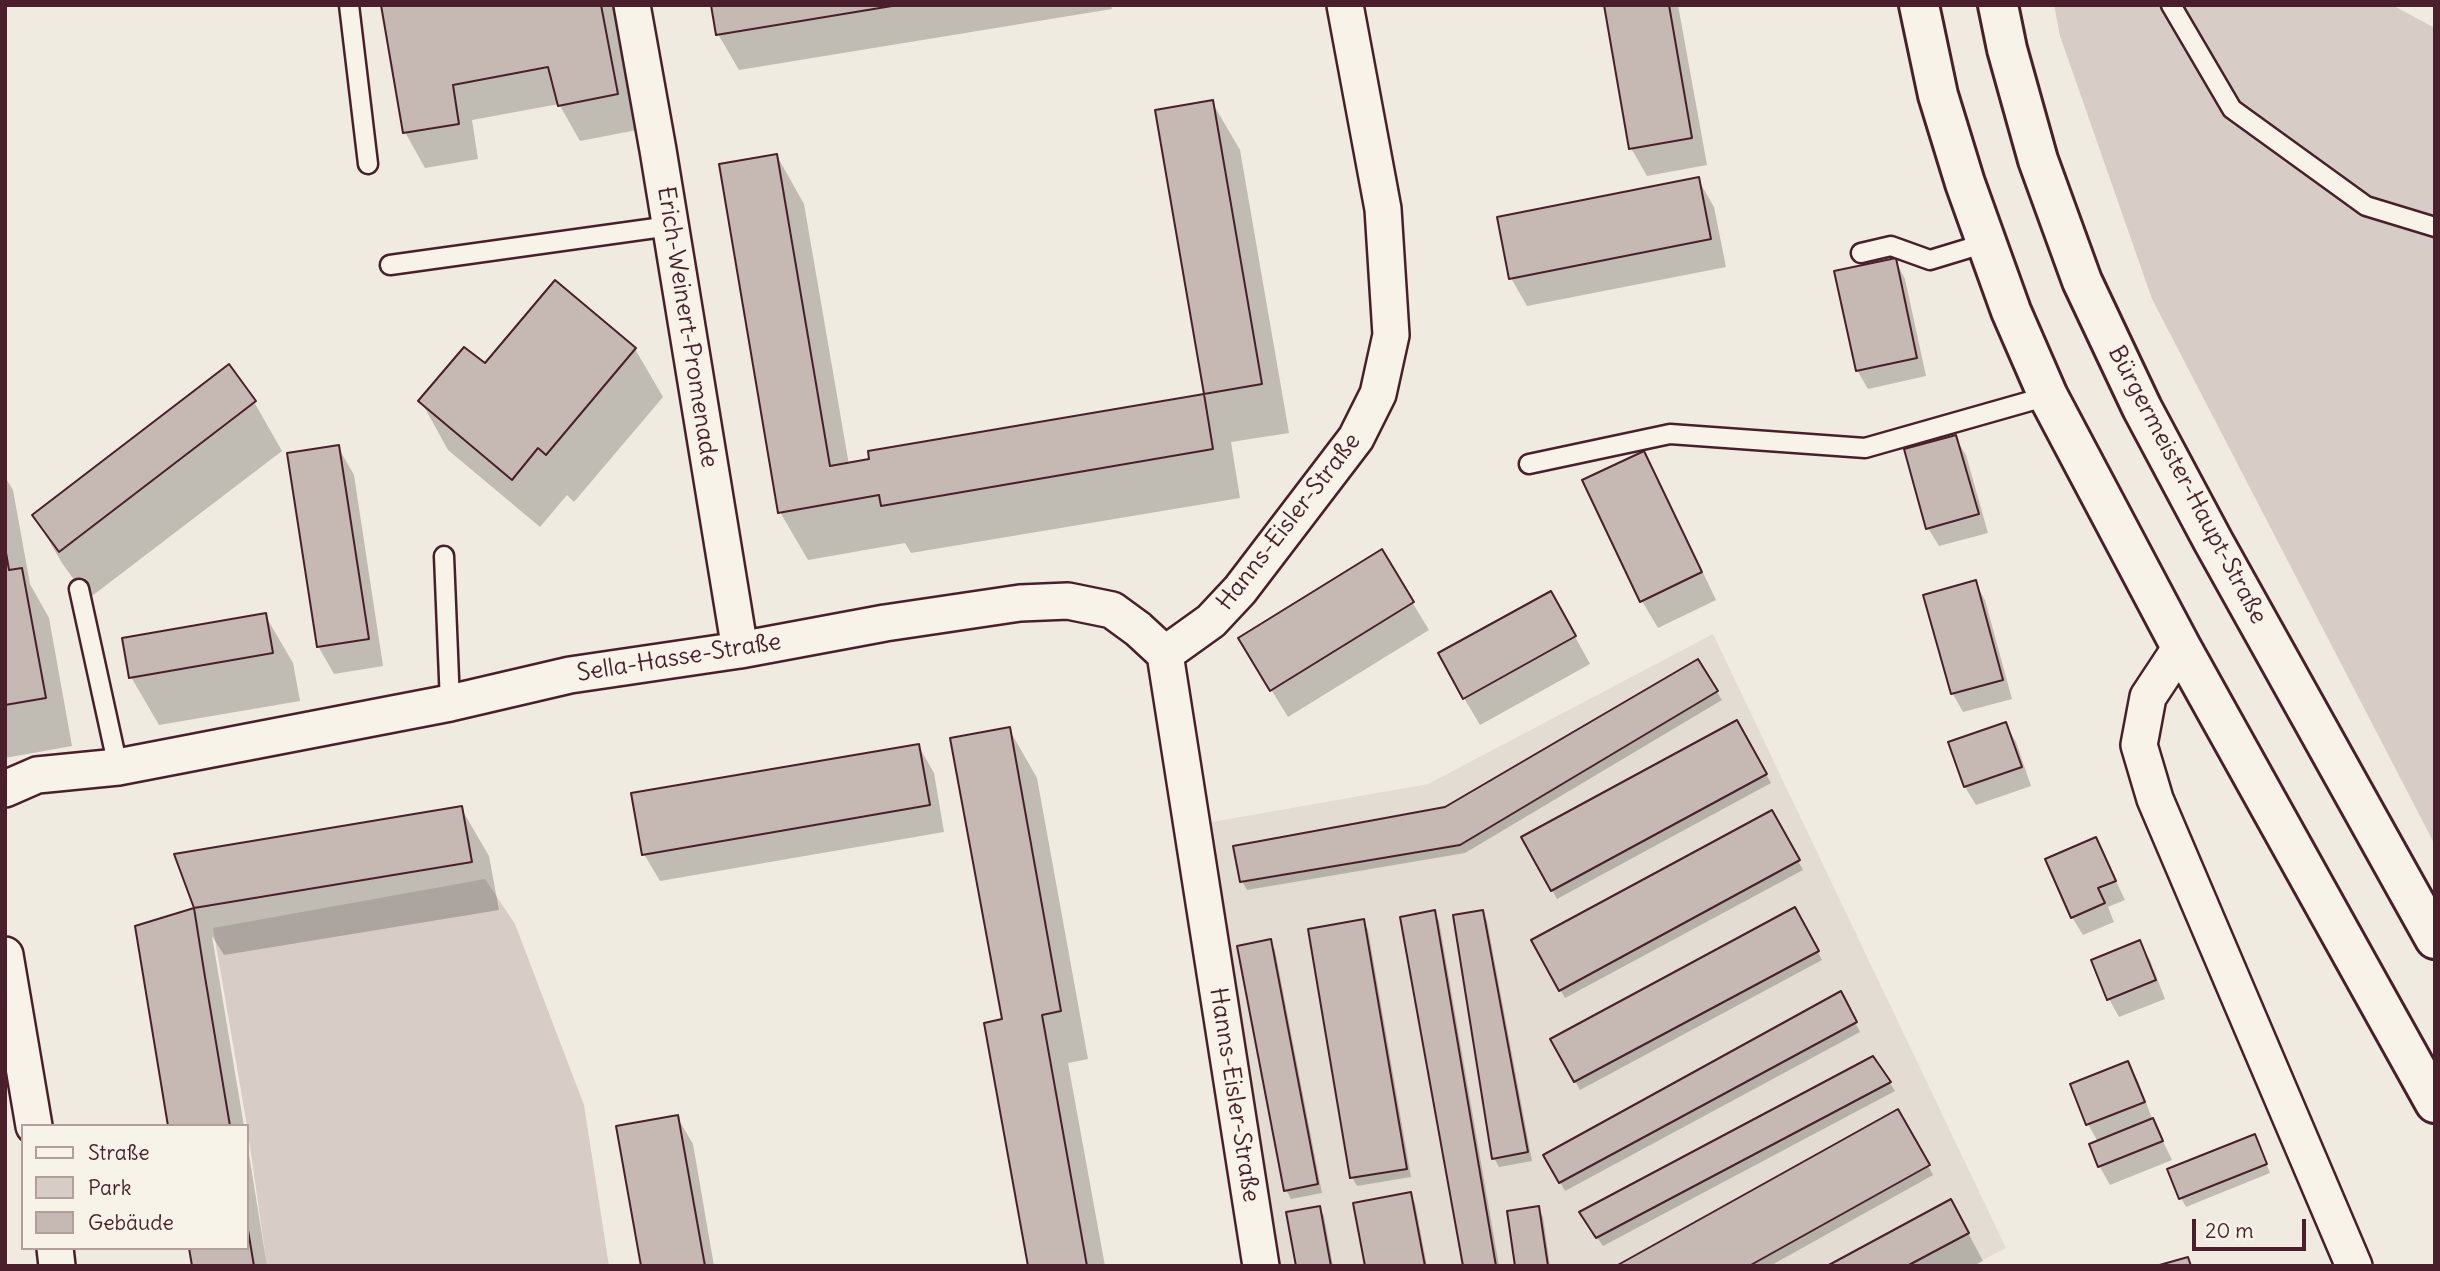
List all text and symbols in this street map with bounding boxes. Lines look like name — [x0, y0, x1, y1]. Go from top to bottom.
street label: Erich-Weinert-Promenade — [651, 184, 723, 470]
street label: Bürgermeister-Haupt-Straße — [2101, 341, 2273, 629]
street label: Hanns-Eisler-Straße — [1211, 428, 1367, 616]
street label: Sella-Hasse-Straße — [575, 628, 783, 688]
street label: Hanns-Eisler-Straße — [1203, 986, 1265, 1204]
legend — [21, 1124, 248, 1250]
text: Straße — [88, 1139, 149, 1166]
text: Park — [88, 1174, 131, 1201]
scale bar — [2195, 1204, 2309, 1248]
text: Gebäude — [88, 1209, 174, 1236]
text: 20 m — [2205, 1217, 2254, 1244]

